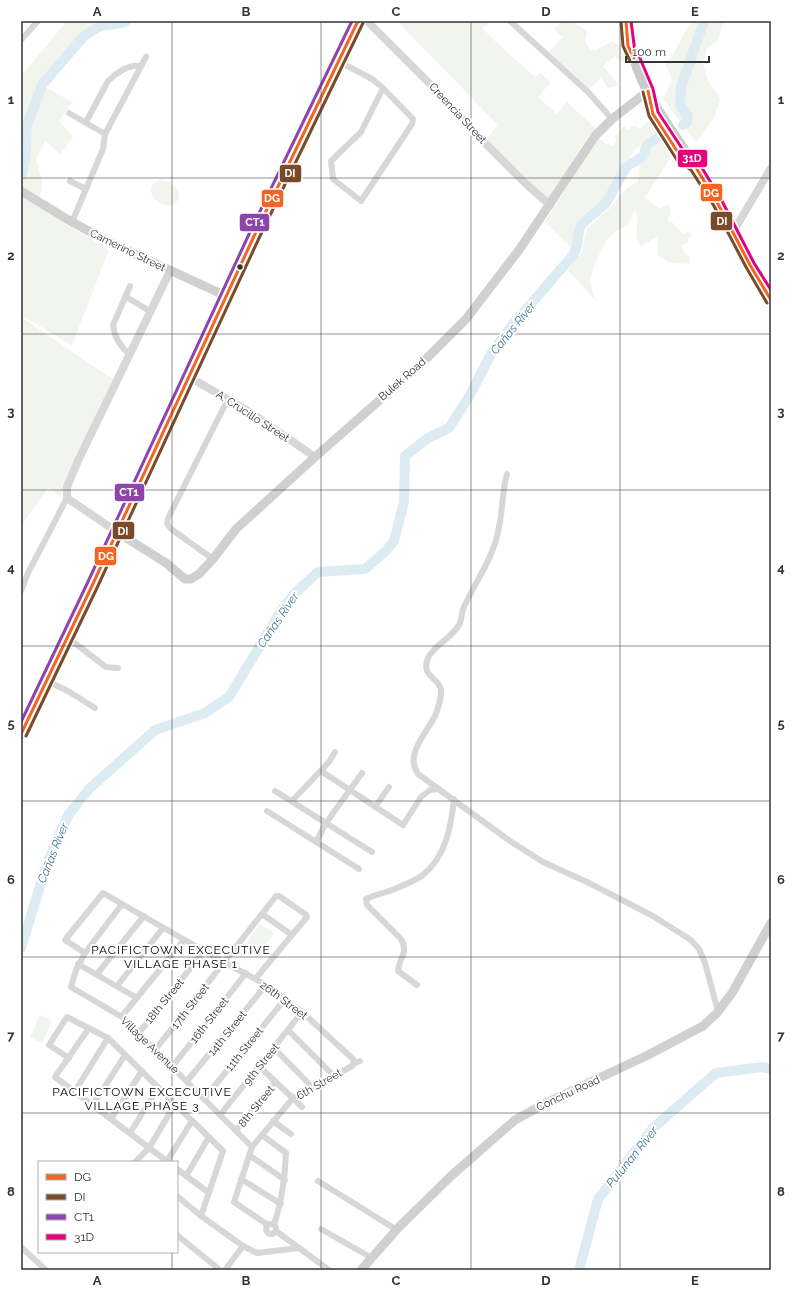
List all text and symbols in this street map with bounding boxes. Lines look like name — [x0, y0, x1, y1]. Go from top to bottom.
text: A — [93, 4, 102, 19]
text: B — [242, 4, 251, 19]
text: C — [392, 4, 401, 19]
text: D — [541, 4, 551, 19]
text: E — [691, 4, 699, 19]
scale bar — [626, 38, 709, 64]
text: 100 m — [632, 45, 666, 59]
street label: Creencia Street — [426, 80, 489, 147]
text: 1 — [8, 92, 15, 107]
text: 1 — [778, 92, 785, 107]
line badge: 31D — [677, 149, 708, 168]
text: 31D — [682, 152, 702, 165]
line badge: DI — [279, 164, 302, 183]
text: DI — [284, 167, 296, 180]
line badge: DG — [700, 183, 723, 202]
text: DG — [703, 187, 719, 200]
line badge: DG — [261, 189, 284, 208]
text: DG — [264, 192, 280, 205]
line badge: DI — [710, 211, 733, 231]
line badge: CT1 — [239, 213, 270, 232]
text: DI — [716, 215, 728, 228]
text: CT1 — [245, 216, 265, 229]
street label: Camerino Street — [88, 226, 168, 275]
text: 2 — [7, 248, 15, 263]
text: 2 — [777, 248, 785, 263]
unlabelled marker — [235, 262, 245, 272]
water label: Cañas River — [487, 298, 539, 357]
street label: Bulek Road — [376, 355, 429, 403]
street label: A. Crucillo Street — [214, 388, 292, 445]
text: 3 — [7, 404, 15, 419]
text: 3 — [777, 404, 785, 419]
line badge: CT1 — [114, 483, 145, 502]
text: CT1 — [119, 486, 139, 499]
line badge: DI — [112, 521, 135, 540]
text: DI — [117, 525, 129, 538]
line badge: DG — [94, 546, 117, 566]
text: DG — [98, 550, 114, 563]
text: 4 — [7, 560, 15, 575]
text: 4 — [777, 560, 785, 575]
water label: Cañas River — [254, 589, 302, 650]
text: 5 — [7, 716, 15, 731]
text: 5 — [777, 716, 785, 731]
water label: Cañas River — [35, 820, 72, 885]
text: 6 — [7, 872, 15, 887]
text: 6 — [777, 872, 785, 887]
district label: PACIFICTOWN EXCECUTIVE VILLAGE PHASE 1 — [91, 943, 271, 971]
street label: 18th Street — [142, 976, 187, 1027]
street label: 26th Street — [258, 978, 310, 1023]
street label: 17th Street — [169, 981, 212, 1032]
street label: 16th Street — [187, 994, 232, 1046]
street label: 14th Street — [205, 1008, 250, 1058]
street label: Village Avenue — [118, 1014, 182, 1077]
street label: 11th Street — [223, 1024, 266, 1074]
text: 7 — [7, 1028, 15, 1043]
text: 7 — [777, 1028, 785, 1043]
street label: 9th Street — [241, 1041, 282, 1088]
street label: 6th Street — [294, 1066, 344, 1103]
street label: Conchu Road — [534, 1073, 602, 1114]
street label: 8th Street — [236, 1083, 277, 1130]
district label: PACIFICTOWN EXCECUTIVE VILLAGE PHASE 3 — [52, 1085, 232, 1113]
water label: Pulunan River — [603, 1123, 661, 1190]
legend — [38, 1161, 178, 1253]
text: DG — [74, 1170, 91, 1184]
text: 8 — [7, 1184, 15, 1199]
text: 8 — [777, 1184, 785, 1199]
text: DI — [74, 1190, 86, 1204]
text: CT1 — [74, 1210, 94, 1224]
text: 31D — [74, 1230, 95, 1244]
text: A — [93, 1273, 102, 1288]
text: B — [242, 1273, 251, 1288]
text: C — [392, 1273, 401, 1288]
text: D — [541, 1273, 551, 1288]
text: E — [691, 1273, 699, 1288]

